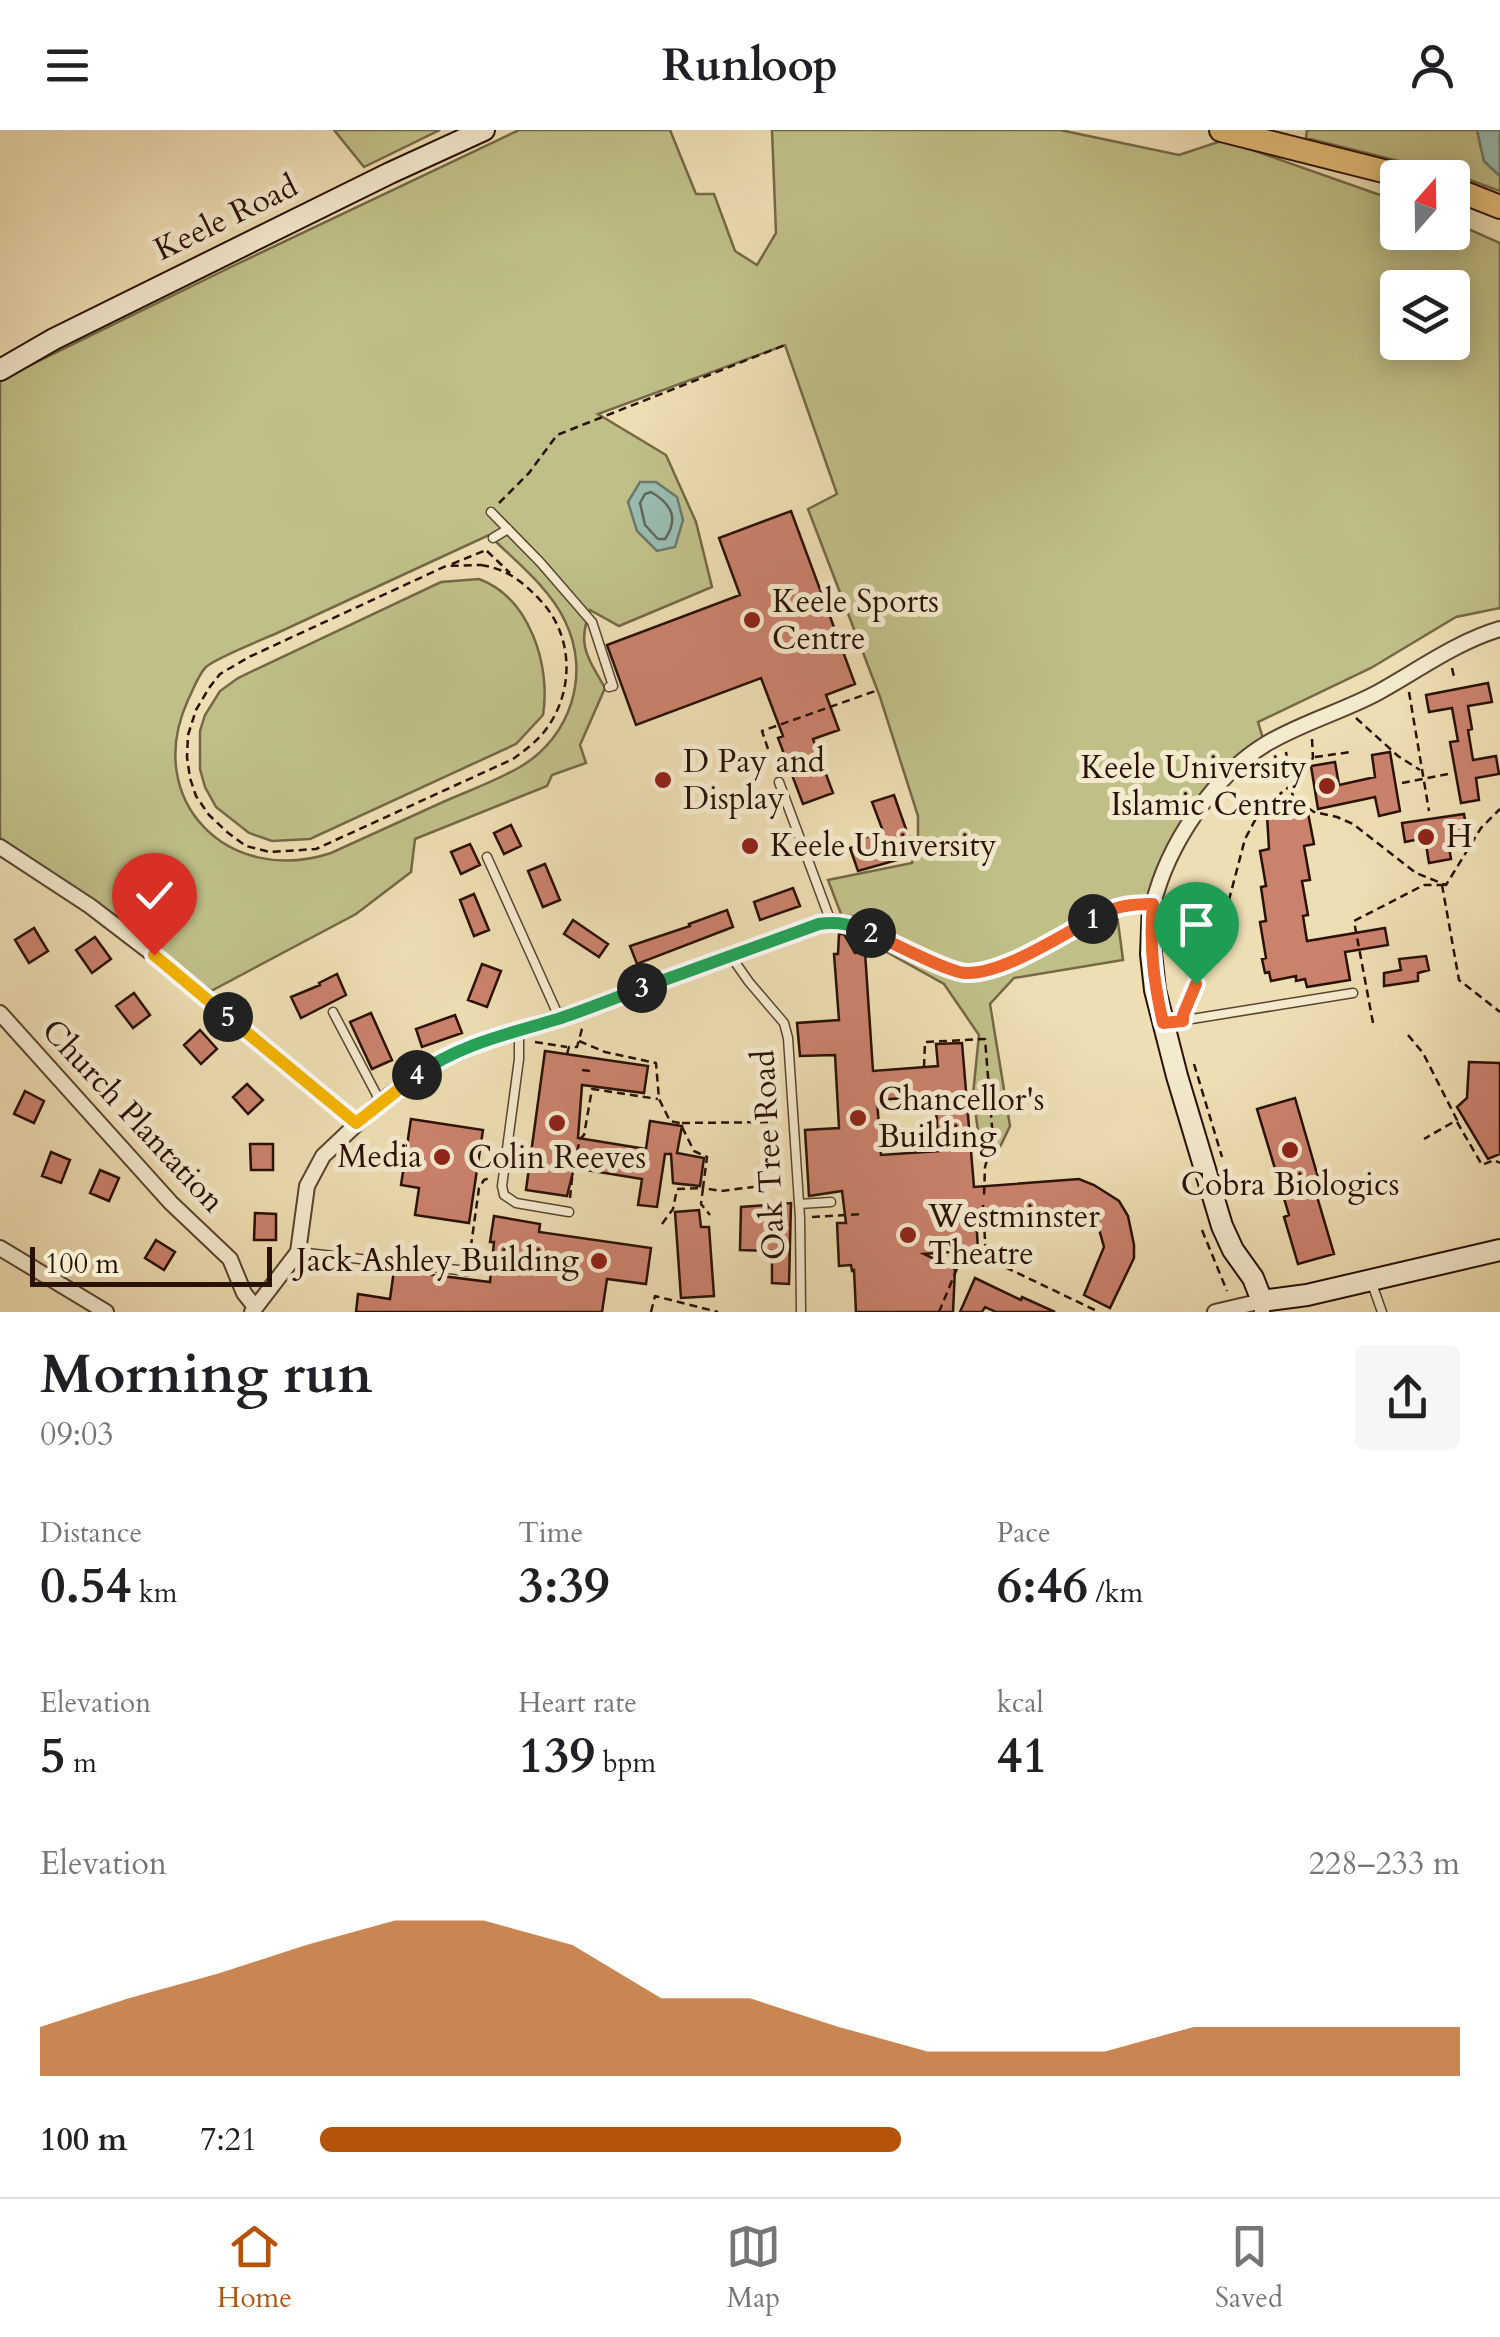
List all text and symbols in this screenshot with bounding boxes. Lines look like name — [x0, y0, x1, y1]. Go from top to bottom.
text: Runloop — [662, 35, 838, 96]
icon: menu — [40, 38, 95, 93]
icon: person — [1405, 38, 1460, 93]
north arrow — [1380, 160, 1470, 250]
map controls — [1380, 160, 1470, 360]
street label: Keele Road — [147, 164, 305, 272]
button: layers — [1380, 270, 1470, 360]
place label: Keele Sports Centre — [772, 580, 939, 661]
marker: Keele Sports Centre — [741, 609, 763, 631]
place label: D Pay and Display — [683, 740, 825, 821]
place label: Keele University Islamic Centre — [1080, 746, 1307, 827]
marker: D Pay and Display — [652, 769, 674, 791]
marker: Keele University Islamic Centre — [1316, 775, 1338, 797]
place label: H — [1446, 815, 1473, 859]
place label: Keele University — [770, 824, 997, 868]
marker: H — [1415, 826, 1437, 848]
marker: Keele University — [739, 835, 761, 857]
pin — [112, 853, 197, 956]
icon: check — [127, 868, 182, 923]
pin — [1154, 882, 1239, 985]
pin: 1 — [1068, 894, 1118, 944]
icon: arrive — [1169, 897, 1224, 952]
text: 1 — [1086, 900, 1100, 938]
pin: 2 — [846, 908, 896, 958]
text: 2 — [864, 914, 878, 952]
pin: 3 — [617, 963, 667, 1013]
text: 3 — [635, 969, 649, 1007]
pin: 5 — [203, 992, 253, 1042]
text: 5 — [221, 998, 235, 1036]
street label: Church Plantation — [32, 1010, 234, 1222]
street label: Oak Tree Road — [742, 1049, 796, 1261]
pin: 4 — [392, 1050, 442, 1100]
text: 4 — [410, 1056, 424, 1094]
place label: Chancellor's Building — [878, 1078, 1044, 1159]
marker: Chancellor's Building — [847, 1107, 869, 1129]
marker: Colin Reeves — [546, 1112, 568, 1134]
place label: Media — [337, 1135, 422, 1179]
place label: Colin Reeves — [468, 1136, 646, 1180]
marker: Cobra Biologics — [1279, 1139, 1301, 1161]
marker: Media — [431, 1146, 453, 1168]
place label: Cobra Biologics — [1181, 1163, 1399, 1207]
place label: Westminster Theatre — [927, 1195, 1100, 1276]
marker: Westminster Theatre — [897, 1224, 919, 1246]
place label: Jack Ashley Building — [292, 1239, 579, 1283]
scale bar — [30, 1242, 272, 1286]
text: 100 m — [45, 1245, 119, 1283]
marker: Jack Ashley Building — [588, 1250, 610, 1272]
text: Morning run — [40, 1338, 373, 1412]
button: share — [1355, 1345, 1460, 1450]
text: 09:03 — [40, 1413, 114, 1457]
text: Distance — [40, 1514, 142, 1552]
text: Time — [518, 1514, 583, 1552]
text: Pace — [997, 1514, 1051, 1552]
text: 0.54 — [40, 1552, 131, 1620]
text: 3:39 — [518, 1552, 610, 1620]
text: 6:46 — [997, 1552, 1088, 1620]
text: km — [131, 1574, 178, 1612]
text: /km — [1088, 1574, 1143, 1612]
text: Elevation — [40, 1684, 151, 1722]
text: Heart rate — [518, 1684, 637, 1722]
text: kcal — [997, 1684, 1044, 1722]
text: 5 — [40, 1722, 66, 1790]
text: 139 — [518, 1722, 595, 1790]
text: 41 — [997, 1722, 1048, 1790]
text: m — [66, 1744, 97, 1782]
text: bpm — [595, 1744, 656, 1782]
text: Elevation — [40, 1842, 167, 1886]
text: 228–233 m — [1308, 1842, 1460, 1886]
text: 100 m — [40, 2118, 127, 2162]
text: 7:21 — [200, 2118, 257, 2162]
tab: Home — [217, 2219, 292, 2317]
tab: Map — [726, 2219, 781, 2317]
tab: Saved — [1215, 2219, 1283, 2317]

